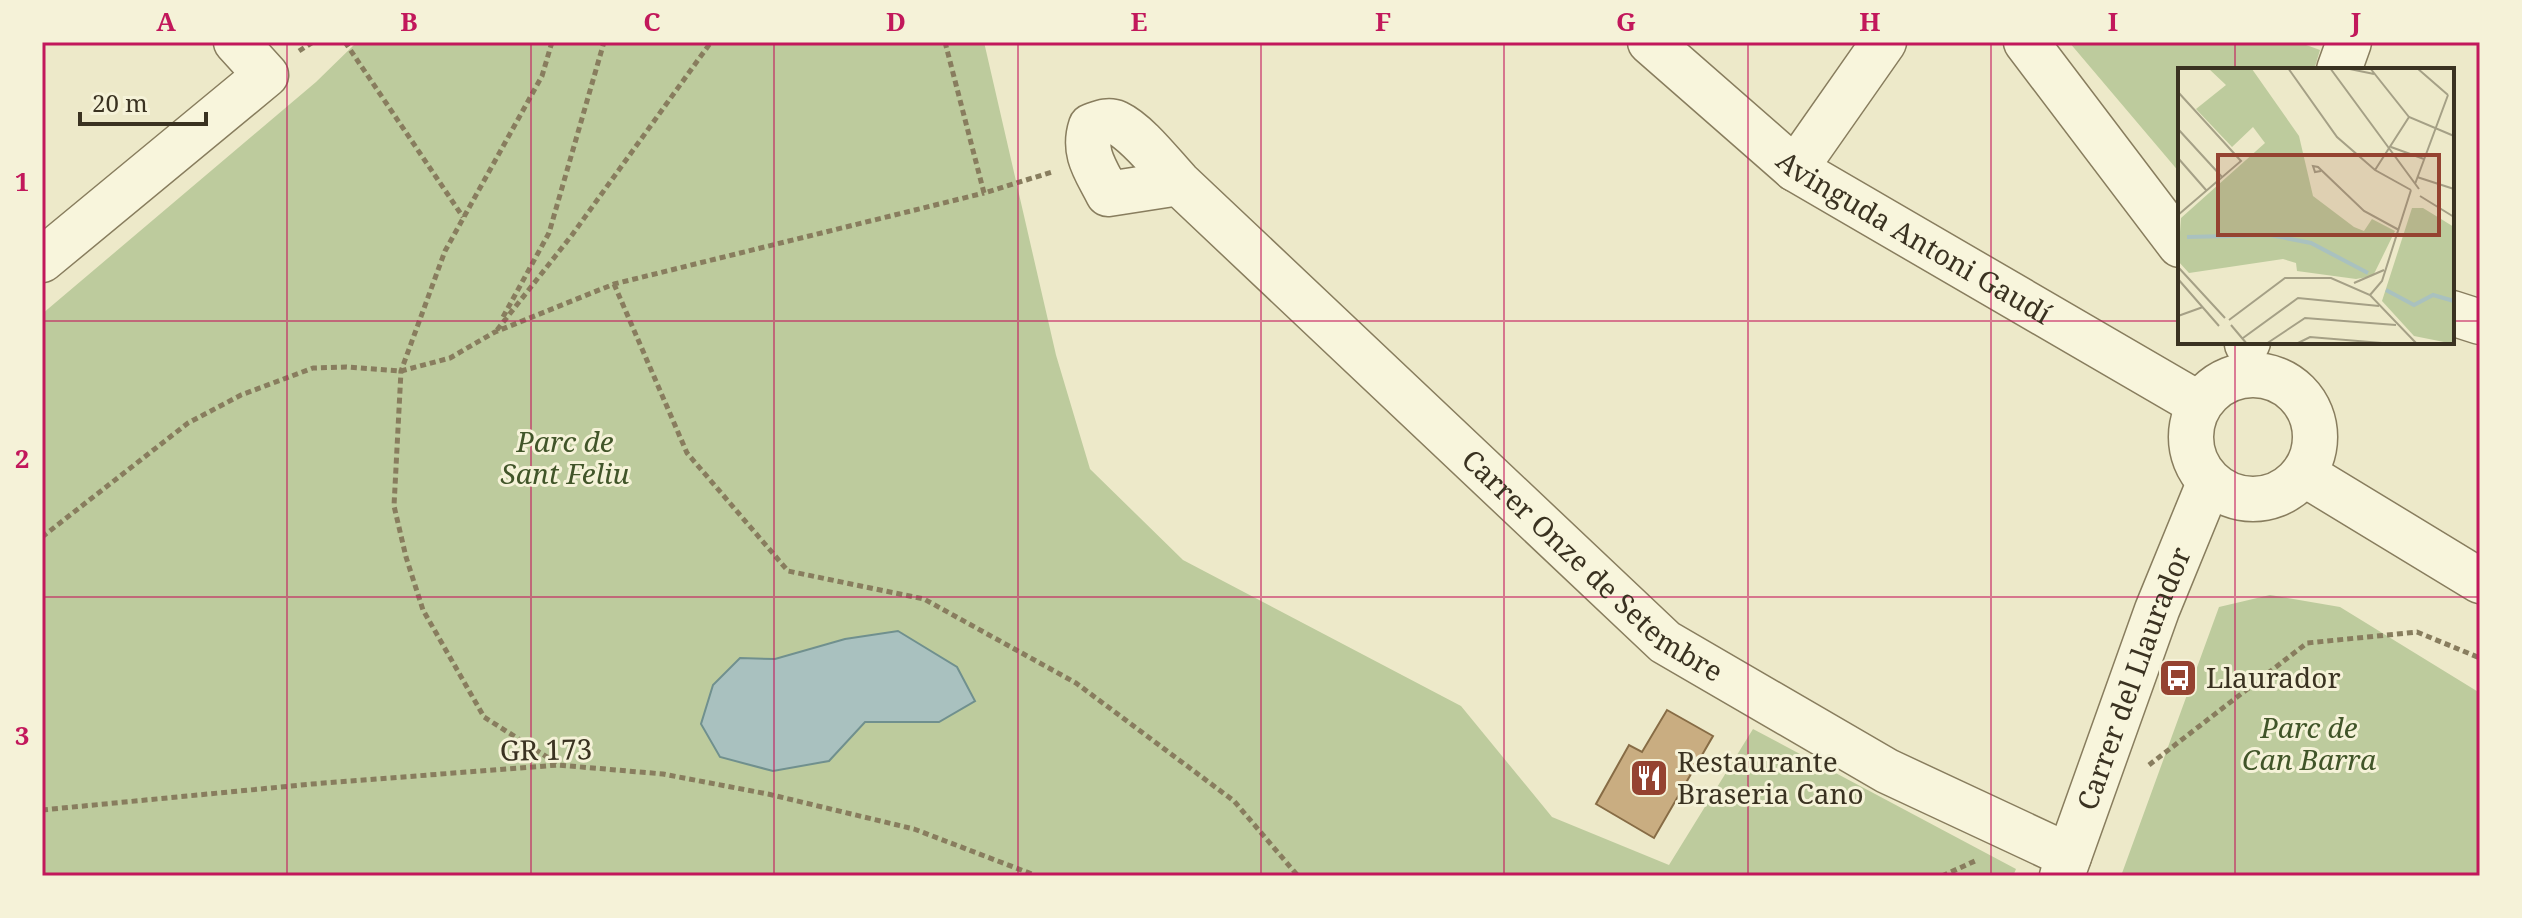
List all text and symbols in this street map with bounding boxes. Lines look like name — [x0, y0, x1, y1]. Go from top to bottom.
text: A — [156, 3, 176, 39]
text: B — [400, 3, 418, 39]
text: C — [643, 3, 661, 39]
text: D — [886, 3, 906, 39]
text: E — [1131, 3, 1148, 39]
text: F — [1375, 3, 1391, 39]
text: G — [1616, 3, 1636, 39]
text: H — [1859, 3, 1881, 39]
text: I — [2108, 3, 2118, 39]
text: J — [2350, 3, 2361, 39]
inset map — [2178, 68, 2454, 344]
scale bar — [80, 76, 206, 126]
text: 20 m — [92, 86, 148, 119]
street label: Avinguda Antoni Gaudí — [1769, 142, 2059, 332]
text: 1 — [15, 163, 29, 199]
park label: Parc de Sant Feliu — [501, 422, 630, 492]
text: 2 — [15, 440, 29, 476]
street label: Carrer Onze de Setembre — [1454, 440, 1730, 690]
street label: Carrer del Llaurador — [2067, 541, 2199, 815]
bus stop icon: Llaurador — [2157, 657, 2199, 699]
place label: Llaurador — [2206, 658, 2341, 696]
park label: Parc de Can Barra — [2242, 708, 2377, 778]
text: 3 — [15, 717, 29, 753]
street label: GR 173 — [499, 729, 593, 769]
place label: Restaurante Braseria Cano — [1677, 742, 1864, 812]
restaurant icon: Restaurante Braseria Cano — [1628, 757, 1670, 799]

